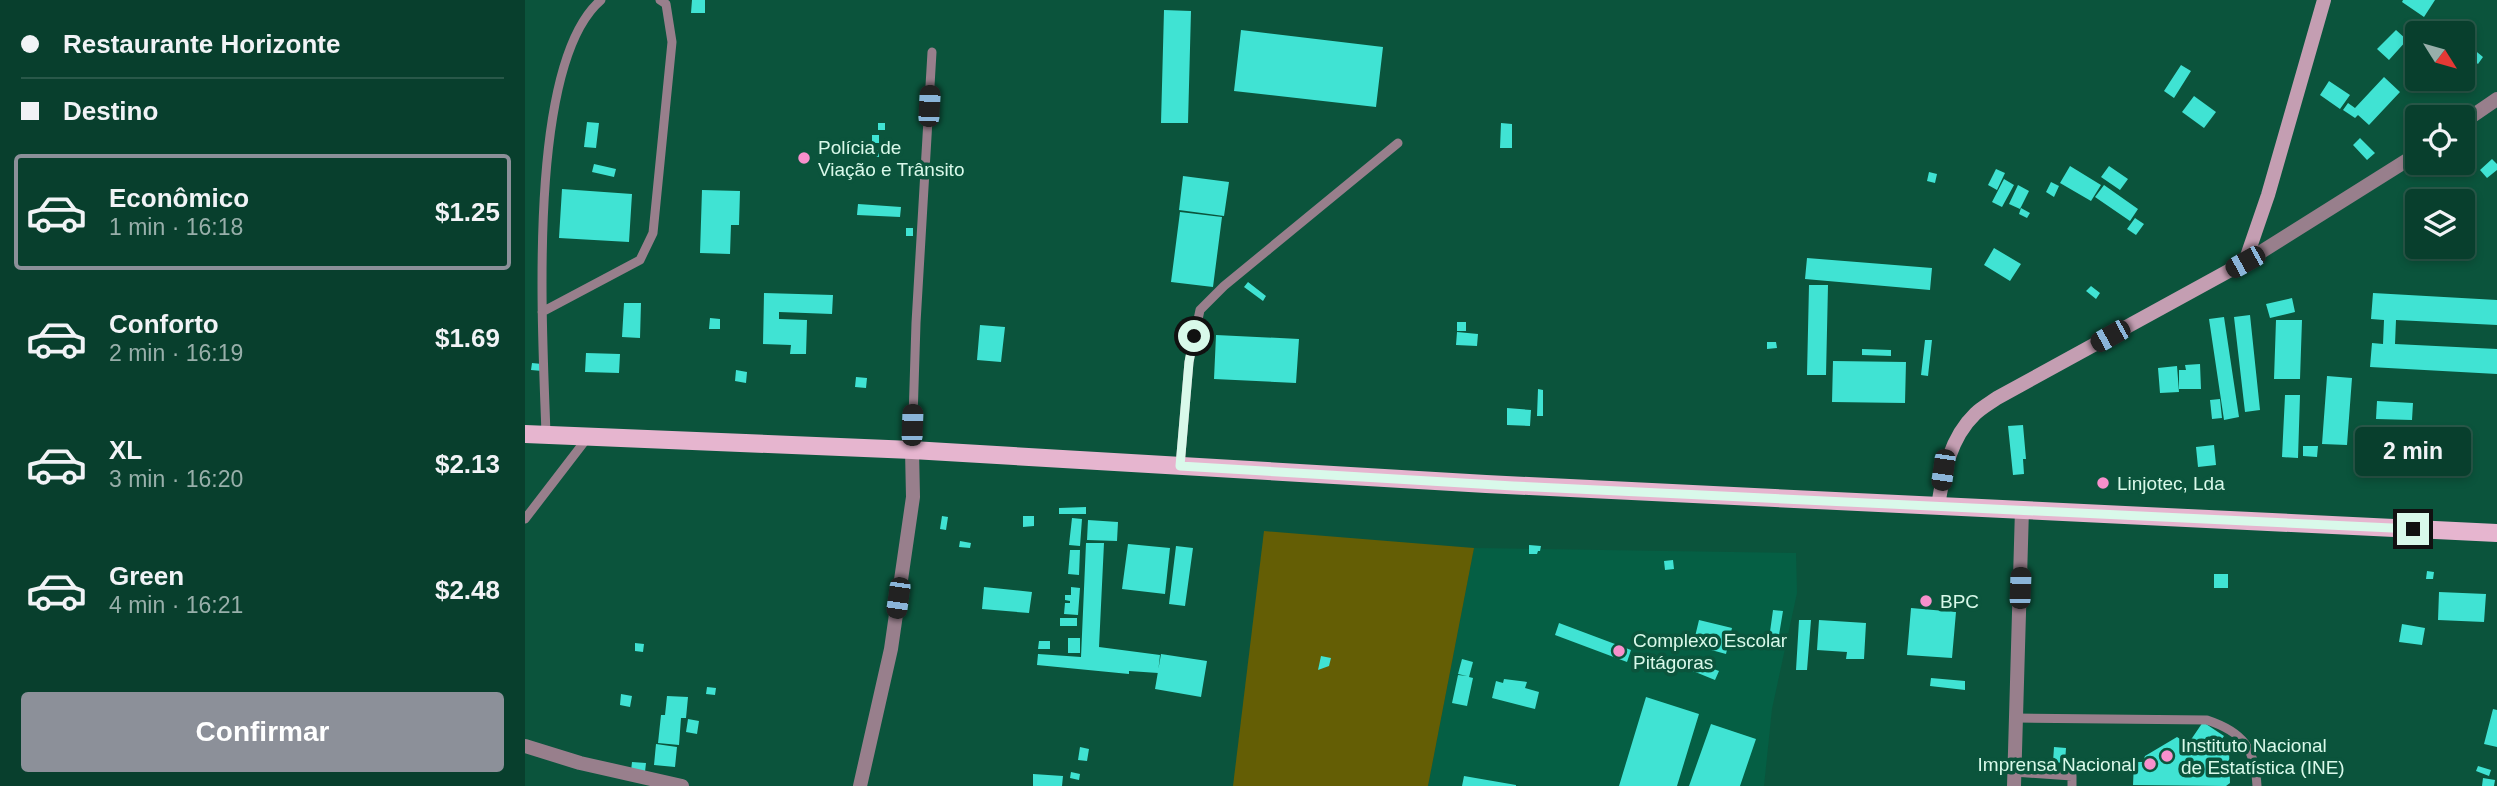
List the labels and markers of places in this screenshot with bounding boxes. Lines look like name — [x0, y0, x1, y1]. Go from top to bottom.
place label: Polícia de Viação e Trânsito — [818, 137, 964, 180]
marker: Polícia de Viação e Trânsito — [796, 150, 812, 166]
place label: Linjotec, Lda — [2117, 473, 2225, 494]
marker: Linjotec, Lda — [2095, 475, 2111, 491]
place label: BPC — [1940, 591, 1979, 612]
marker: BPC — [1918, 593, 1934, 609]
place label: Complexo Escolar Pitágoras — [1633, 630, 1788, 673]
marker: Complexo Escolar Pitágoras — [1611, 643, 1627, 659]
place label: Instituto Nacional de Estatística (INE) — [2181, 735, 2345, 778]
marker: Instituto Nacional de Estatística (INE) — [2159, 748, 2175, 764]
place label: Imprensa Nacional — [1978, 754, 2136, 775]
marker: Imprensa Nacional — [2142, 756, 2158, 772]

